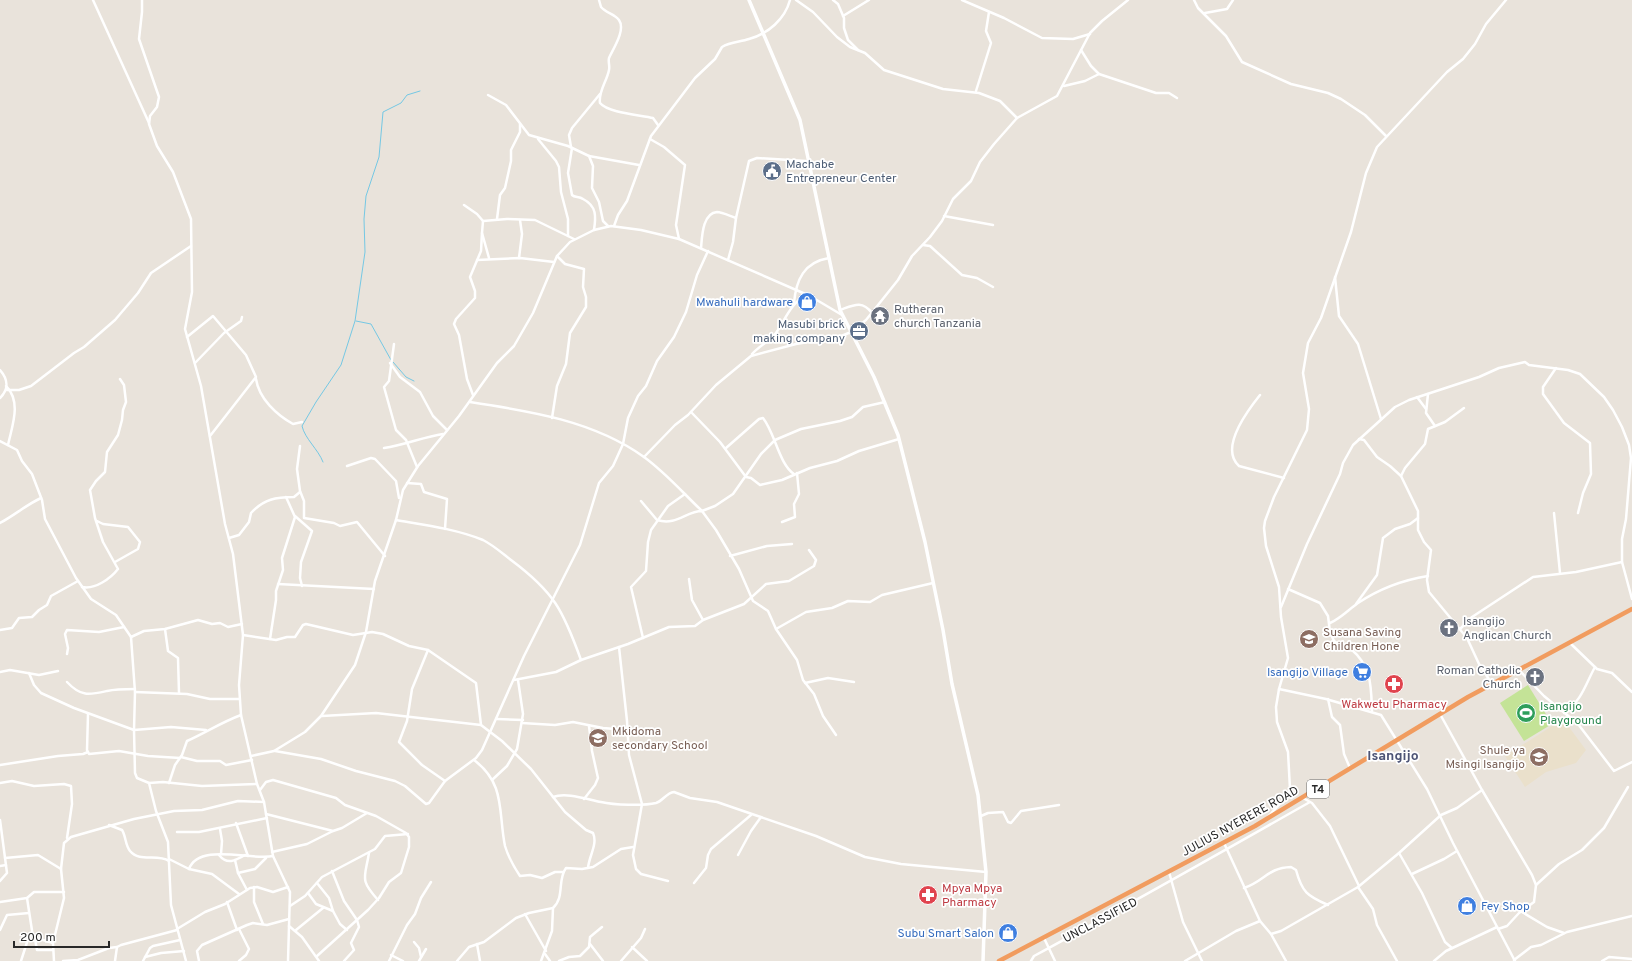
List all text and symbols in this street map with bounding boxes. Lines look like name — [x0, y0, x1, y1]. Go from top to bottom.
place label: Machabe Entrepreneur Center — [786, 157, 897, 187]
public building icon: Machabe Entrepreneur Center — [761, 160, 783, 182]
shop icon: Mwahuli hardware — [796, 291, 818, 313]
place label: Mwahuli hardware — [696, 295, 793, 311]
place label: Rutheran church Tanzania — [894, 302, 981, 332]
temple icon: Rutheran church Tanzania — [869, 305, 891, 327]
place label: Masubi brick making company — [753, 317, 845, 347]
office icon: Masubi brick making company — [848, 320, 870, 342]
place label: Isangijo Anglican Church — [1463, 614, 1551, 644]
church icon: Isangijo Anglican Church — [1438, 617, 1460, 639]
place label: Susana Saving Children Hone — [1323, 625, 1401, 655]
school or university icon: Susana Saving Children Hone — [1298, 628, 1320, 650]
supermarket icon: Isangijo Village — [1351, 661, 1373, 683]
place label: Roman Catholic Church — [1436, 663, 1521, 693]
place label: Isangijo Village — [1267, 665, 1348, 681]
church icon: Roman Catholic Church — [1524, 666, 1546, 688]
pharmacy icon: Wakwetu Pharmacy — [1383, 673, 1405, 695]
place label: Wakwetu Pharmacy — [1341, 697, 1447, 713]
place label: Isangijo Playground — [1540, 699, 1602, 729]
sports icon: Isangijo Playground — [1515, 702, 1537, 724]
place label: Mkidoma secondary School — [612, 724, 708, 754]
school or university icon: Mkidoma secondary School — [587, 727, 609, 749]
place label: Shule ya Msingi Isangijo — [1445, 743, 1525, 773]
school or university icon: Shule ya Msingi Isangijo — [1528, 746, 1550, 768]
district label: Isangijo — [1367, 748, 1419, 765]
road number: T4 — [1307, 780, 1329, 798]
street label: JULIUS NYERERE ROAD — [1179, 783, 1302, 861]
place label: Mpya Mpya Pharmacy — [942, 881, 1002, 911]
pharmacy icon: Mpya Mpya Pharmacy — [917, 884, 939, 906]
street label: UNCLASSIFIED — [1060, 894, 1141, 947]
shop icon: Fey Shop — [1456, 895, 1478, 917]
place label: Fey Shop — [1481, 899, 1530, 915]
shop icon: Subu Smart Salon — [997, 922, 1019, 944]
scale bar — [14, 923, 109, 949]
place label: Subu Smart Salon — [898, 926, 994, 942]
text: 200 m — [20, 930, 56, 946]

